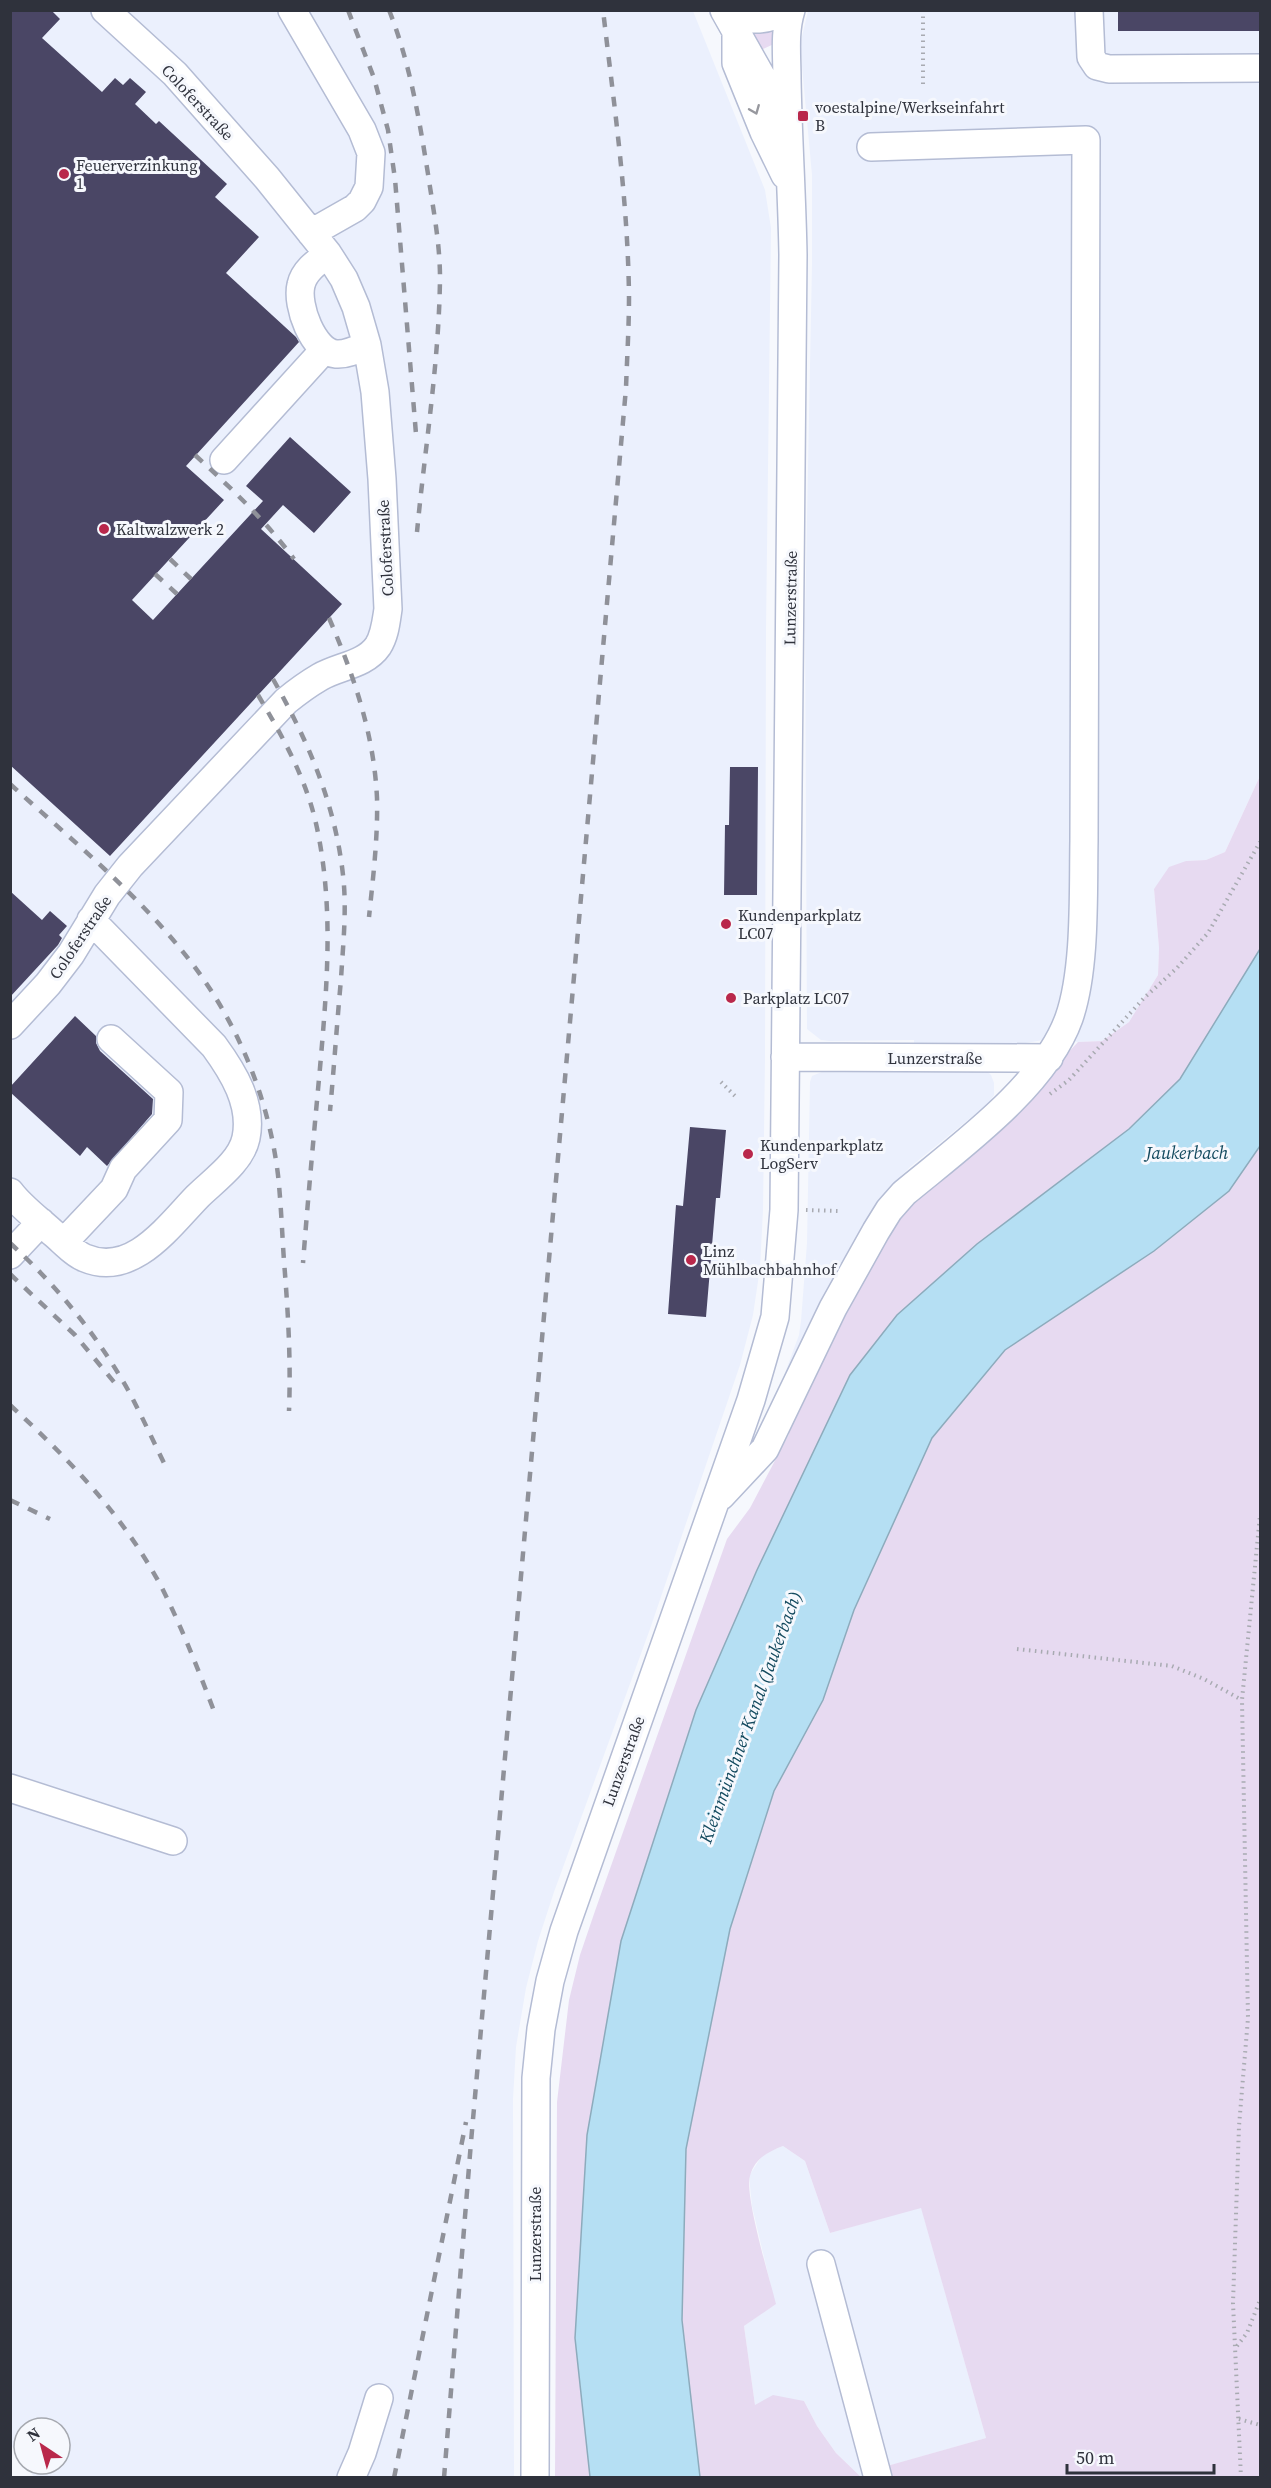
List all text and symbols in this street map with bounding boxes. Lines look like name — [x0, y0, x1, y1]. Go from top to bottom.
street label: Coloferstraße — [157, 59, 239, 145]
place label: voestalpine/Werkseinfahrt B — [815, 96, 1005, 136]
one-way arrow — [748, 104, 760, 115]
marker: voestalpine/Werkseinfahrt B — [796, 109, 810, 123]
place label: Feuerverzinkung 1 — [76, 154, 198, 194]
marker: Feuerverzinkung 1 — [57, 167, 71, 181]
street label: Coloferstraße — [371, 499, 399, 597]
place label: Kaltwalzwerk 2 — [116, 518, 224, 540]
marker: Kaltwalzwerk 2 — [97, 522, 111, 536]
street label: Lunzerstraße — [778, 550, 802, 646]
street label: Coloferstraße — [44, 891, 116, 983]
place label: Kundenparkplatz LC07 — [738, 904, 861, 944]
marker: Kundenparkplatz LC07 — [719, 917, 733, 931]
place label: Parkplatz LC07 — [743, 987, 849, 1009]
marker: Parkplatz LC07 — [724, 991, 738, 1005]
street label: Lunzerstraße — [888, 1047, 982, 1069]
place label: Kundenparkplatz LogServ — [760, 1134, 883, 1174]
water label: Jaukerbach — [1143, 1140, 1229, 1165]
marker: Kundenparkplatz LogServ — [741, 1147, 755, 1161]
place label: Linz Mühlbachbahnhof — [703, 1240, 838, 1280]
marker: Linz Mühlbachbahnhof — [684, 1253, 698, 1267]
water label: Kleinmünchner Kanal (Jaukerbach) — [692, 1587, 807, 1848]
street label: Lunzerstraße — [596, 1713, 650, 1809]
street label: Lunzerstraße — [524, 2187, 546, 2281]
north arrow — [12, 2416, 72, 2476]
text: N — [22, 2421, 45, 2446]
scale bar — [1067, 2437, 1214, 2475]
text: 50 m — [1076, 2445, 1114, 2470]

